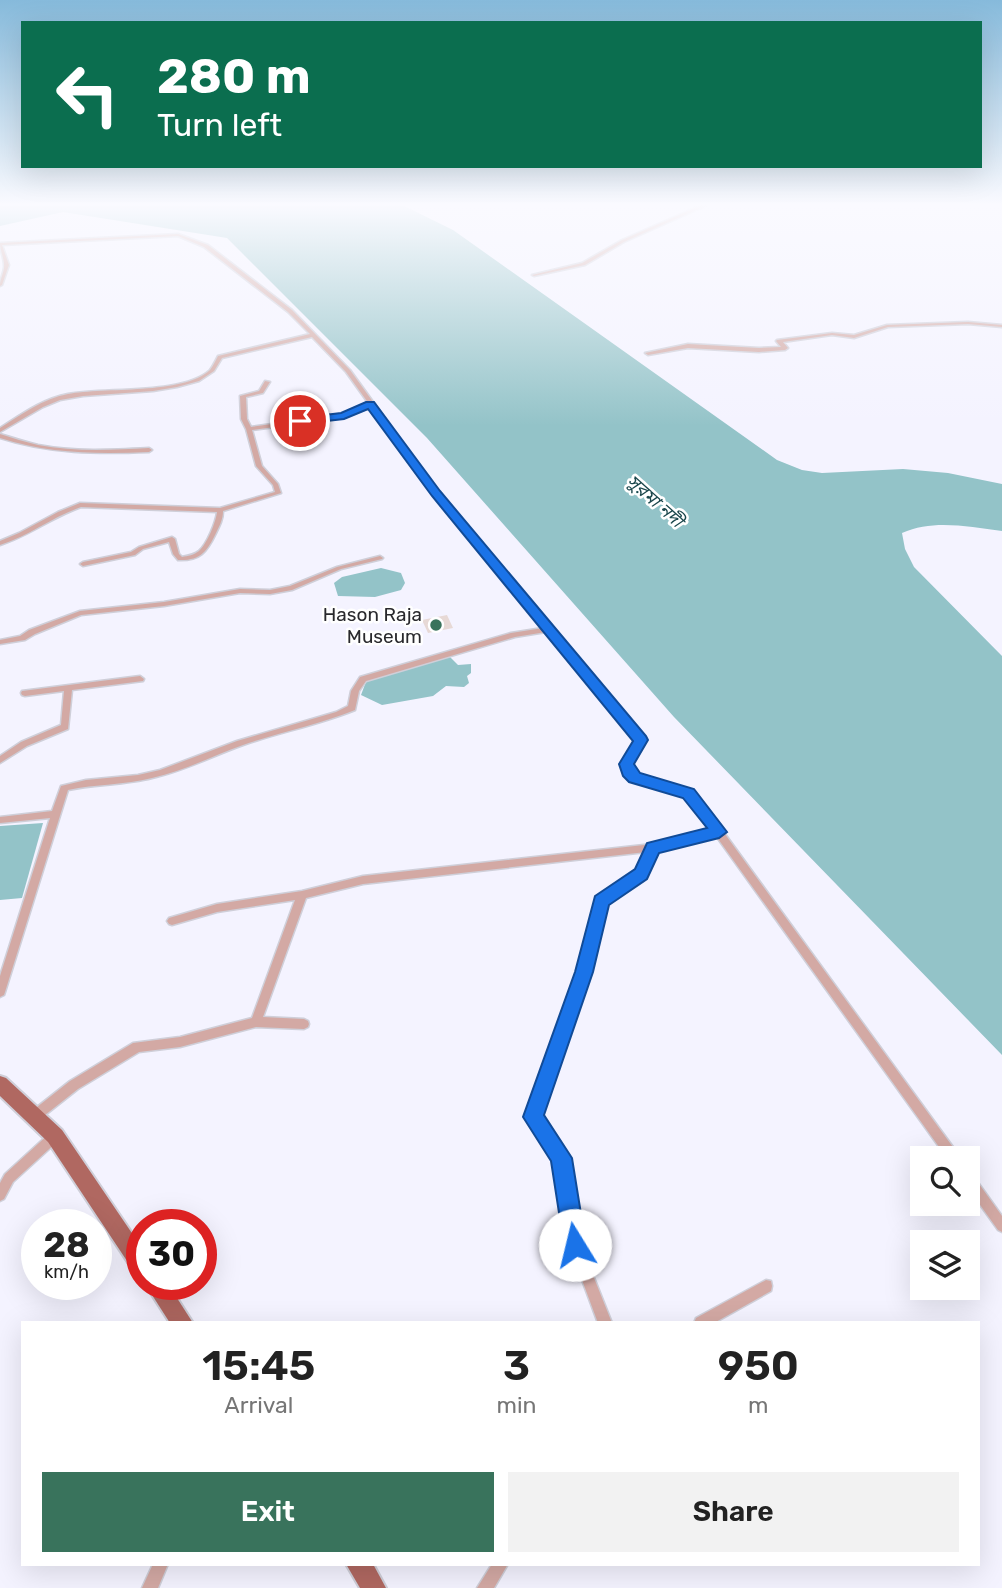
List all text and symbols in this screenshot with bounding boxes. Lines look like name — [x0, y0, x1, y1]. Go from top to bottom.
text: 280 m — [157, 47, 311, 105]
icon: left — [42, 49, 133, 140]
text: Turn left — [157, 106, 282, 144]
pin — [270, 391, 330, 451]
icon: arrive — [281, 402, 319, 440]
water label: সুরমা নদী — [622, 470, 690, 534]
place label: Hason Raja Museum — [323, 603, 422, 648]
marker: Hason Raja Museum — [428, 617, 444, 633]
map controls — [910, 1146, 980, 1300]
button: search — [910, 1146, 980, 1216]
position arrow — [538, 1208, 612, 1282]
speed limit sign: 30 — [126, 1209, 217, 1300]
text: 28 — [43, 1224, 90, 1266]
button: layers — [910, 1230, 980, 1300]
text: km/h — [44, 1261, 89, 1283]
text: 15:45 — [202, 1341, 315, 1391]
text: 3 — [503, 1341, 530, 1391]
text: 950 — [718, 1341, 799, 1391]
text: Arrival — [224, 1391, 293, 1419]
text: min — [497, 1391, 537, 1419]
text: m — [748, 1391, 768, 1419]
button: Exit — [42, 1472, 494, 1552]
button: Share — [508, 1472, 959, 1552]

